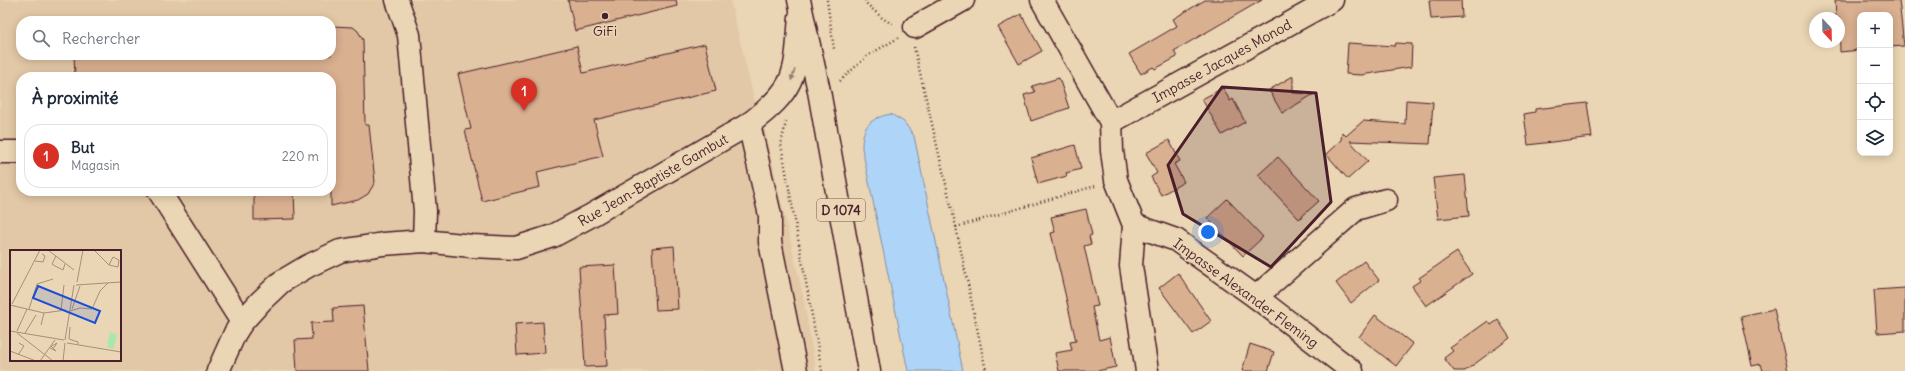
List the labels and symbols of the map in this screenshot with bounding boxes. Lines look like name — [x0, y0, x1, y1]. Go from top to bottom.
marker: GiFi — [600, 11, 610, 21]
north arrow — [1809, 12, 1845, 48]
street label: Impasse Jacques Monod — [1149, 15, 1295, 107]
place label: GiFi — [593, 22, 617, 40]
one-way arrow — [790, 69, 796, 81]
pin: 1 — [511, 78, 537, 111]
street label: Rue Jean-Baptiste Gambut — [575, 130, 731, 230]
road number: D 1074 — [817, 199, 865, 221]
your location — [1198, 222, 1218, 242]
street label: Impasse Alexander Fleming — [1170, 234, 1322, 352]
inset map — [10, 250, 121, 361]

